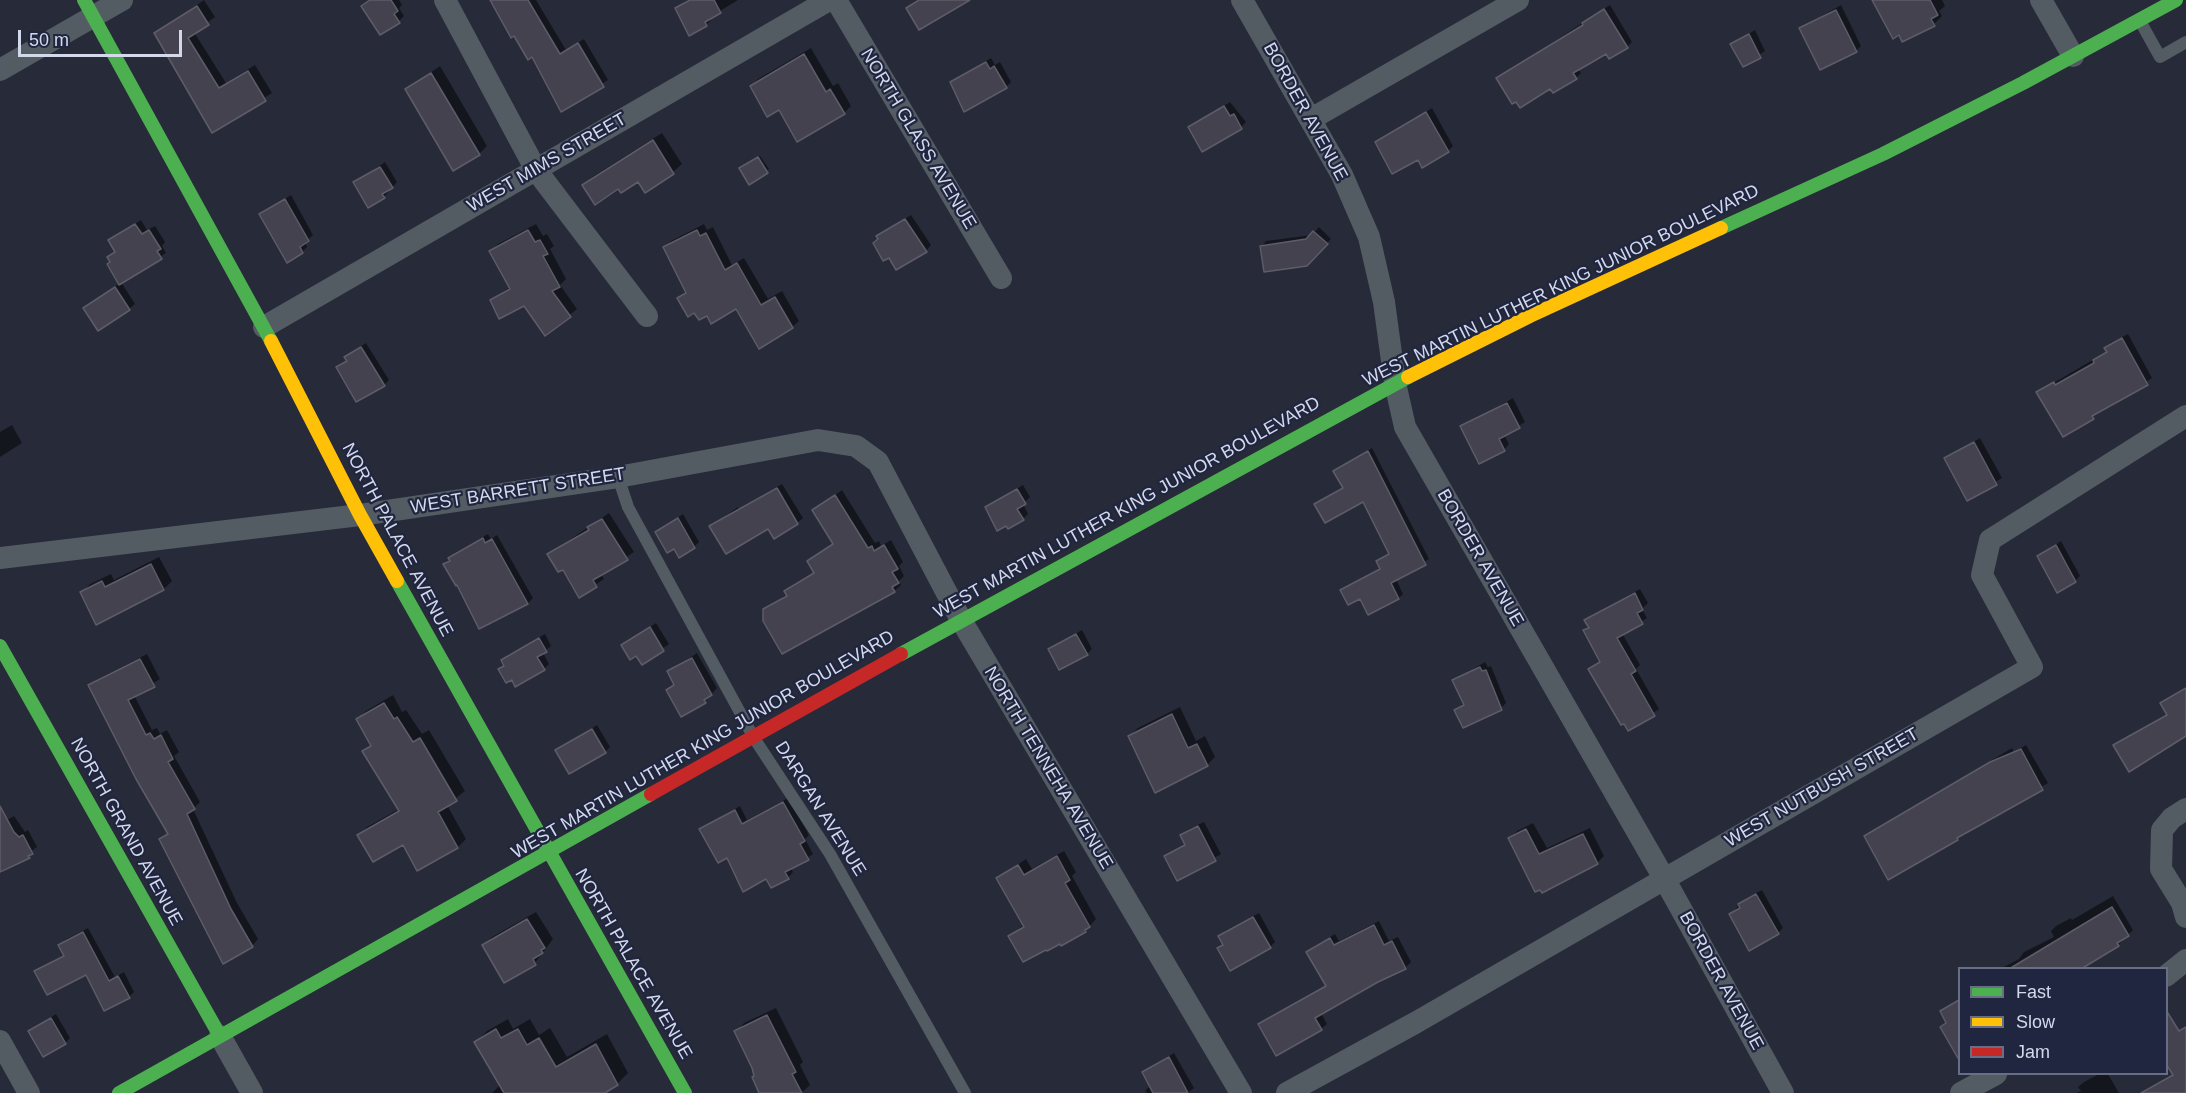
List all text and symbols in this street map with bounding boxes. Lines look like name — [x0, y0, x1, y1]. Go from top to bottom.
scale bar — [21, 18, 184, 56]
text: 50 m — [29, 30, 69, 50]
street label: BORDER AVENUE — [1258, 39, 1352, 185]
street label: NORTH GLASS AVENUE — [856, 45, 980, 233]
street label: WEST MIMS STREET — [464, 109, 630, 217]
street label: WEST MARTIN LUTHER KING JUNIOR BOULEVARD — [1359, 180, 1763, 392]
street label: WEST MARTIN LUTHER KING JUNIOR BOULEVARD — [930, 392, 1324, 624]
street label: NORTH PALACE AVENUE — [337, 440, 457, 640]
street label: WEST BARRETT STREET — [409, 463, 627, 519]
street label: BORDER AVENUE — [1432, 486, 1528, 630]
street label: WEST MARTIN LUTHER KING JUNIOR BOULEVARD — [508, 626, 898, 864]
street label: NORTH TENNEHA AVENUE — [979, 663, 1117, 873]
street label: WEST NUTBUSH STREET — [1721, 724, 1923, 852]
street label: NORTH GRAND AVENUE — [65, 734, 187, 930]
street label: DARGAN AVENUE — [770, 738, 870, 880]
street label: NORTH PALACE AVENUE — [570, 865, 696, 1063]
street label: BORDER AVENUE — [1674, 908, 1768, 1054]
legend — [1958, 967, 2168, 1075]
text: Fast — [2016, 982, 2051, 1002]
text: Slow — [2016, 1012, 2055, 1032]
text: Jam — [2016, 1042, 2050, 1062]

